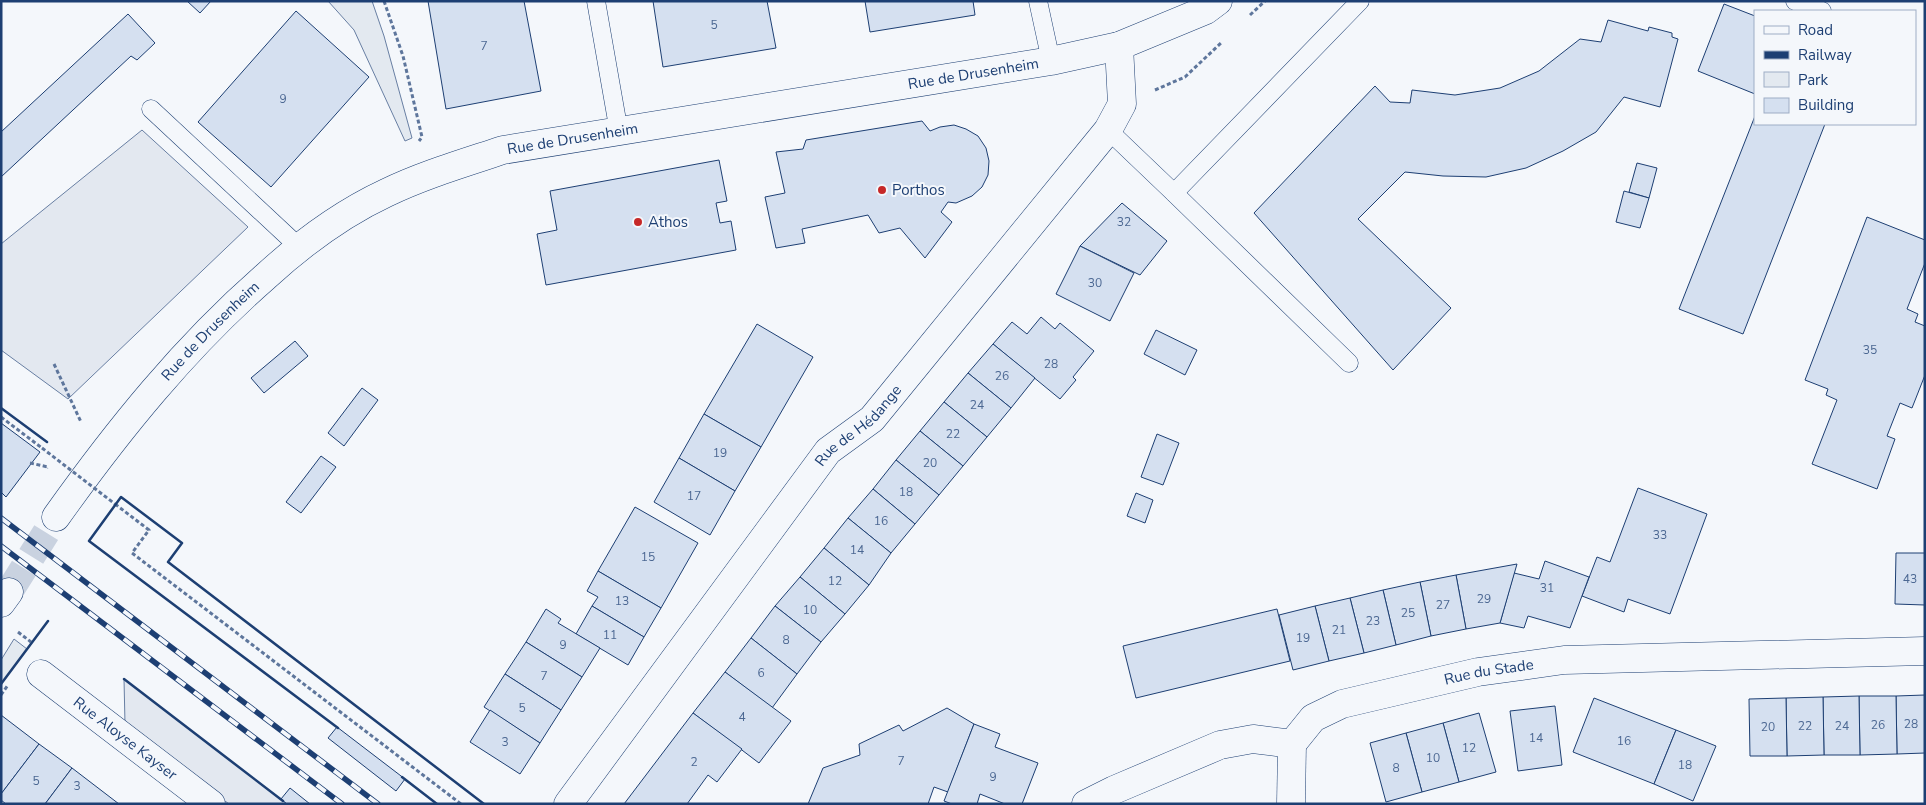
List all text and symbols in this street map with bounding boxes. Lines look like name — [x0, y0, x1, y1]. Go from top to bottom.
legend — [1754, 10, 1916, 125]
house number: 5 — [710, 17, 718, 33]
text: Road — [1798, 20, 1833, 40]
house number: 7 — [480, 38, 488, 54]
text: Railway — [1798, 45, 1852, 65]
street label: Rue de Drusenheim — [906, 53, 1040, 94]
text: Park — [1798, 70, 1828, 90]
house number: 9 — [279, 91, 287, 107]
text: Building — [1798, 95, 1854, 115]
street label: Rue de Drusenheim — [506, 118, 639, 159]
place label: Porthos — [892, 180, 945, 200]
marker: Porthos — [876, 184, 888, 196]
place label: Athos — [648, 212, 688, 232]
house number: 32 — [1117, 214, 1131, 230]
marker: Athos — [632, 216, 644, 228]
house number: 30 — [1088, 275, 1102, 291]
street label: Rue de Drusenheim — [157, 277, 264, 385]
house number: 35 — [1863, 342, 1877, 358]
house number: 28 — [1044, 356, 1058, 372]
house number: 26 — [995, 368, 1009, 384]
street label: Rue de Hédange — [810, 381, 906, 470]
house number: 24 — [970, 397, 984, 413]
house number: 22 — [946, 426, 960, 442]
house number: 19 — [713, 445, 727, 461]
house number: 20 — [923, 455, 937, 471]
house number: 18 — [899, 484, 913, 500]
house number: 17 — [687, 488, 701, 504]
house number: 16 — [874, 513, 888, 529]
house number: 33 — [1653, 527, 1667, 543]
house number: 14 — [850, 542, 864, 558]
house number: 15 — [641, 549, 655, 565]
house number: 43 — [1903, 571, 1917, 587]
house number: 12 — [828, 573, 842, 589]
house number: 31 — [1540, 580, 1554, 596]
house number: 29 — [1477, 591, 1491, 607]
house number: 13 — [615, 593, 629, 609]
house number: 27 — [1436, 597, 1450, 613]
house number: 10 — [803, 602, 817, 618]
house number: 25 — [1401, 605, 1415, 621]
house number: 23 — [1366, 613, 1380, 629]
house number: 21 — [1332, 622, 1346, 638]
house number: 11 — [603, 627, 617, 643]
house number: 19 — [1296, 630, 1310, 646]
house number: 8 — [782, 632, 790, 648]
house number: 9 — [559, 637, 567, 653]
street label: Rue du Stade — [1442, 654, 1535, 690]
house number: 6 — [757, 665, 765, 681]
house number: 7 — [540, 668, 548, 684]
street label: Rue Aloyse Kayser — [69, 692, 182, 785]
house number: 5 — [518, 700, 526, 716]
house number: 4 — [738, 709, 746, 725]
house number: 28 — [1904, 716, 1918, 732]
house number: 26 — [1871, 717, 1885, 733]
house number: 22 — [1798, 718, 1812, 734]
house number: 24 — [1835, 718, 1849, 734]
house number: 20 — [1761, 719, 1775, 735]
house number: 14 — [1529, 730, 1543, 746]
house number: 16 — [1617, 733, 1631, 749]
house number: 3 — [501, 734, 509, 750]
house number: 12 — [1462, 740, 1476, 756]
house number: 10 — [1426, 750, 1440, 766]
house number: 7 — [897, 753, 905, 769]
house number: 2 — [690, 754, 698, 770]
house number: 18 — [1678, 757, 1692, 773]
house number: 8 — [1392, 760, 1400, 776]
house number: 9 — [989, 769, 997, 785]
house number: 5 — [32, 773, 40, 789]
house number: 3 — [73, 778, 81, 794]

